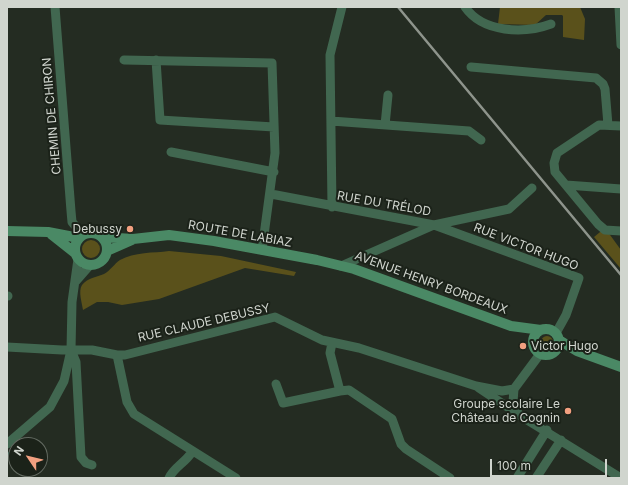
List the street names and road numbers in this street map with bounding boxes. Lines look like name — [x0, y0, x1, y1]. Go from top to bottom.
street label: CHEMIN DE CHIRON — [40, 57, 64, 175]
street label: RUE DU TRÉLOD — [336, 189, 432, 219]
street label: ROUTE DE LABIAZ — [187, 218, 293, 250]
street label: RUE VICTOR HUGO — [472, 220, 580, 274]
street label: AVENUE HENRY BORDEAUX — [353, 249, 509, 317]
street label: RUE CLAUDE DEBUSSY — [137, 301, 271, 345]

